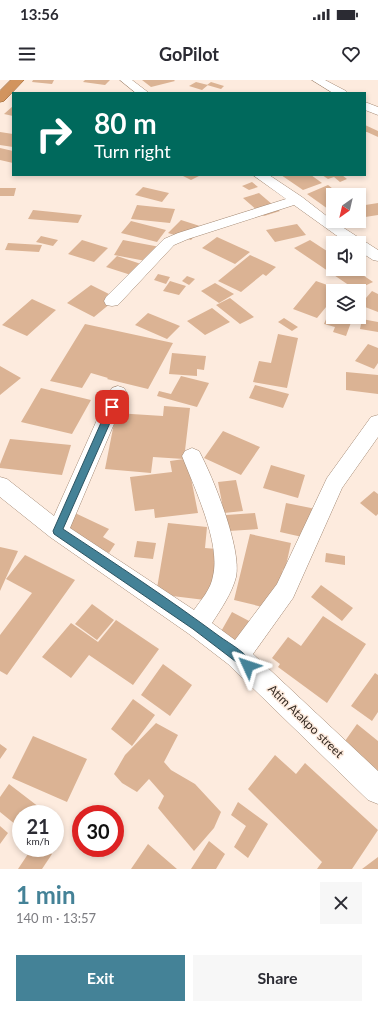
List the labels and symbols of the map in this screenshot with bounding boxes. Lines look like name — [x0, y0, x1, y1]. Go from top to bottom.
north arrow — [326, 188, 366, 228]
pin — [95, 390, 129, 424]
position arrow — [227, 645, 269, 687]
street label: Atim Atakpo street — [265, 681, 347, 761]
speed limit sign: 30 — [72, 805, 124, 857]

